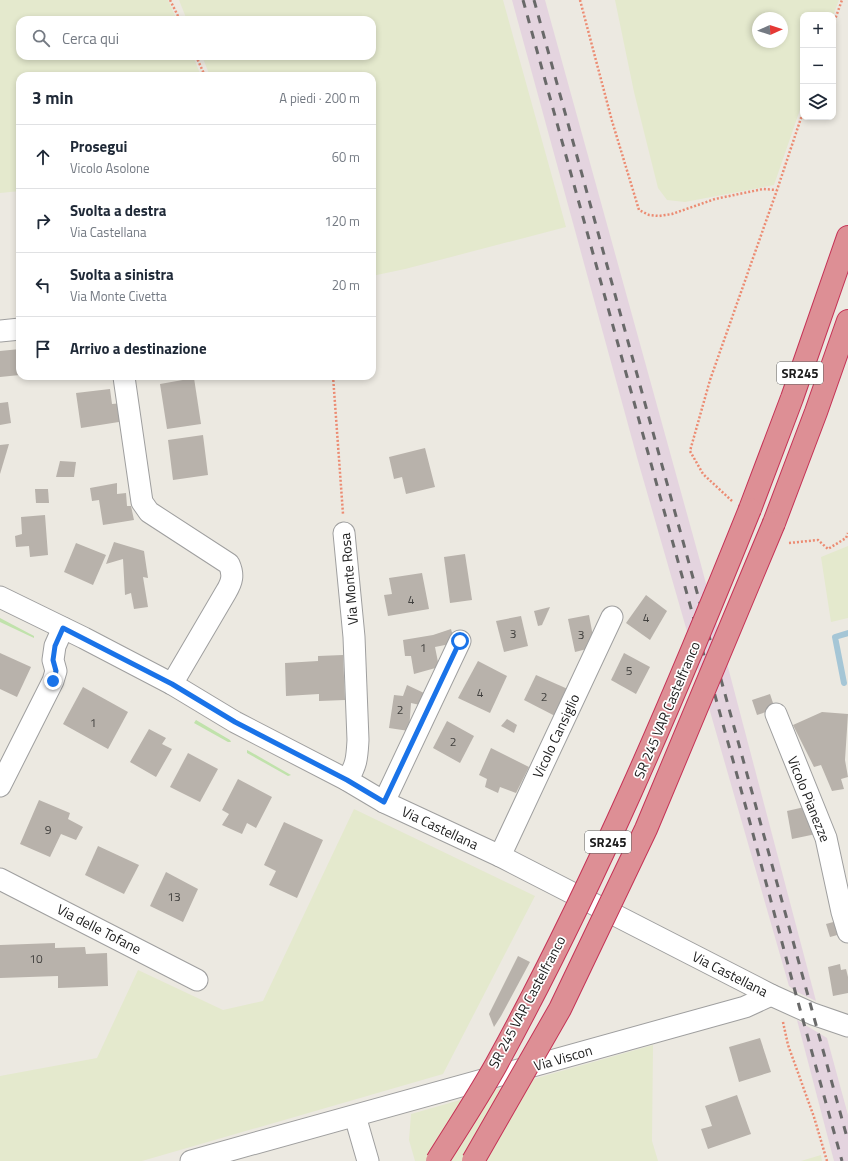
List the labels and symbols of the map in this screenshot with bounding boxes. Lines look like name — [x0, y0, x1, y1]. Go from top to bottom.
north arrow — [752, 12, 788, 48]
road number: SR245 — [777, 362, 823, 384]
street label: Via Monte Rosa — [334, 532, 363, 626]
house number: 4 — [408, 590, 415, 609]
house number: 4 — [643, 608, 650, 627]
house number: 3 — [510, 624, 516, 643]
house number: 3 — [578, 625, 584, 644]
route start — [451, 632, 469, 650]
house number: 1 — [420, 638, 426, 657]
street label: SR 245 VAR Castelfranco — [628, 638, 705, 782]
house number: 5 — [626, 661, 633, 680]
route end — [44, 672, 62, 690]
house number: 4 — [477, 683, 484, 702]
house number: 2 — [541, 687, 547, 706]
street label: Vicolo Cansiglio — [527, 690, 584, 781]
house number: 2 — [397, 700, 403, 719]
house number: 1 — [90, 713, 96, 732]
house number: 2 — [450, 732, 456, 751]
street label: Vicolo Pianezze — [783, 753, 836, 845]
street label: Via Castellana — [398, 801, 482, 854]
house number: 9 — [45, 820, 52, 839]
road number: SR245 — [585, 831, 631, 853]
house number: 13 — [167, 887, 181, 906]
street label: Via delle Tofane — [53, 898, 145, 959]
street label: SR 245 VAR Castelfranco — [483, 932, 570, 1072]
street label: Via Castellana — [689, 945, 772, 1002]
house number: 10 — [29, 949, 43, 968]
street label: Via Viscon — [531, 1039, 595, 1076]

